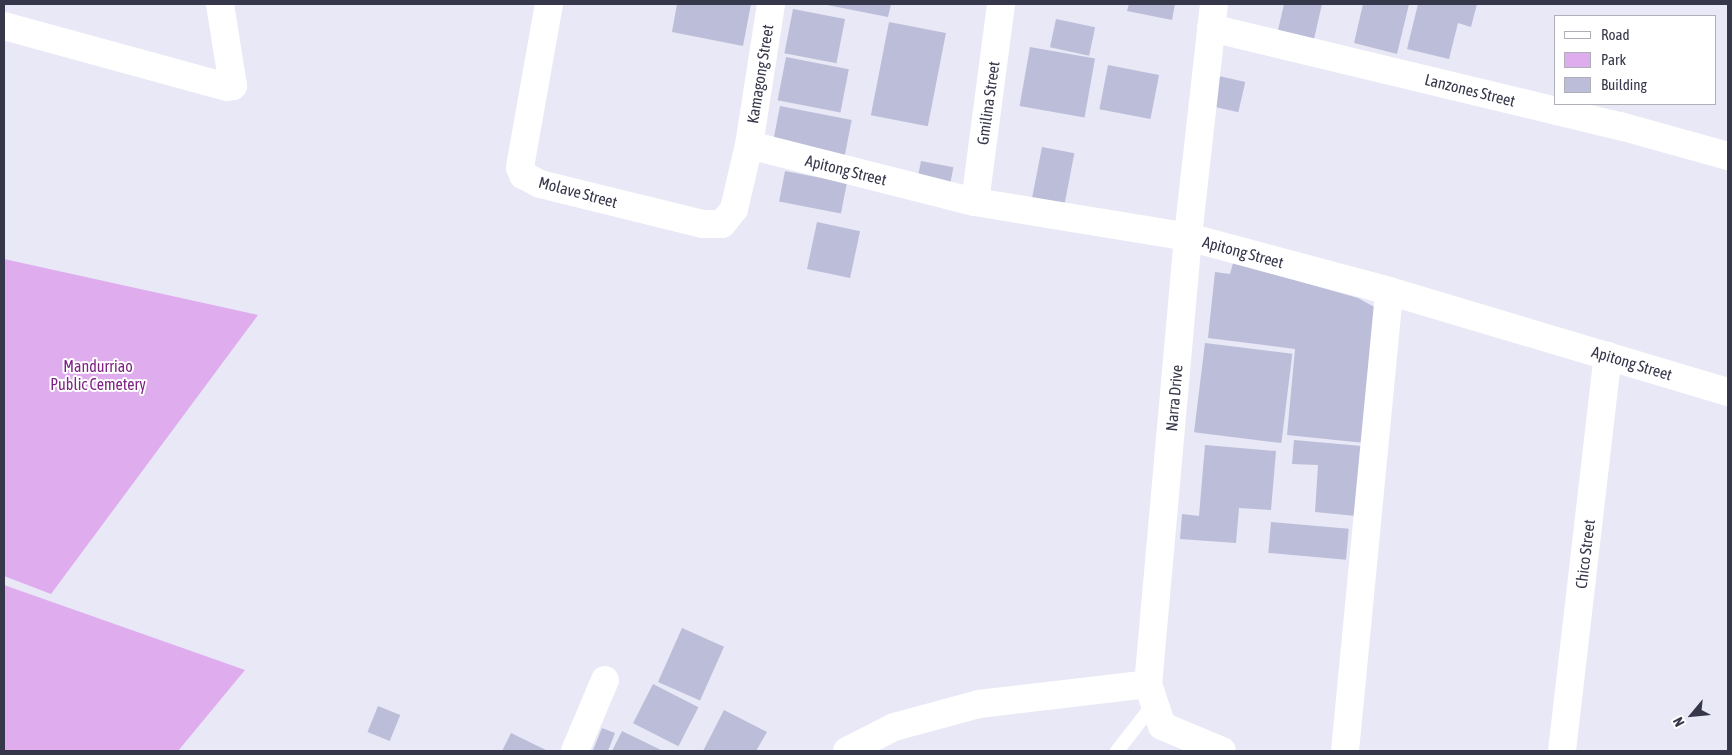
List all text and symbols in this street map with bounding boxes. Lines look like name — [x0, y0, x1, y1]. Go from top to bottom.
legend — [1554, 15, 1717, 105]
street label: Kamagong Street — [743, 23, 777, 125]
text: Road — [1601, 26, 1630, 43]
text: Park — [1601, 51, 1626, 68]
street label: Gmilina Street — [973, 60, 1003, 146]
street label: Lanzones Street — [1423, 69, 1517, 111]
text: Building — [1601, 76, 1647, 93]
street label: Apitong Street — [803, 151, 889, 189]
street label: Molave Street — [536, 172, 620, 212]
street label: Apitong Street — [1200, 232, 1286, 272]
street label: Apitong Street — [1590, 342, 1674, 384]
park label: Mandurriao Public Cemetery — [50, 356, 146, 394]
street label: Narra Drive — [1162, 364, 1186, 432]
street label: Chico Street — [1571, 518, 1599, 590]
north arrow — [1667, 690, 1717, 740]
text: N — [1670, 715, 1688, 729]

